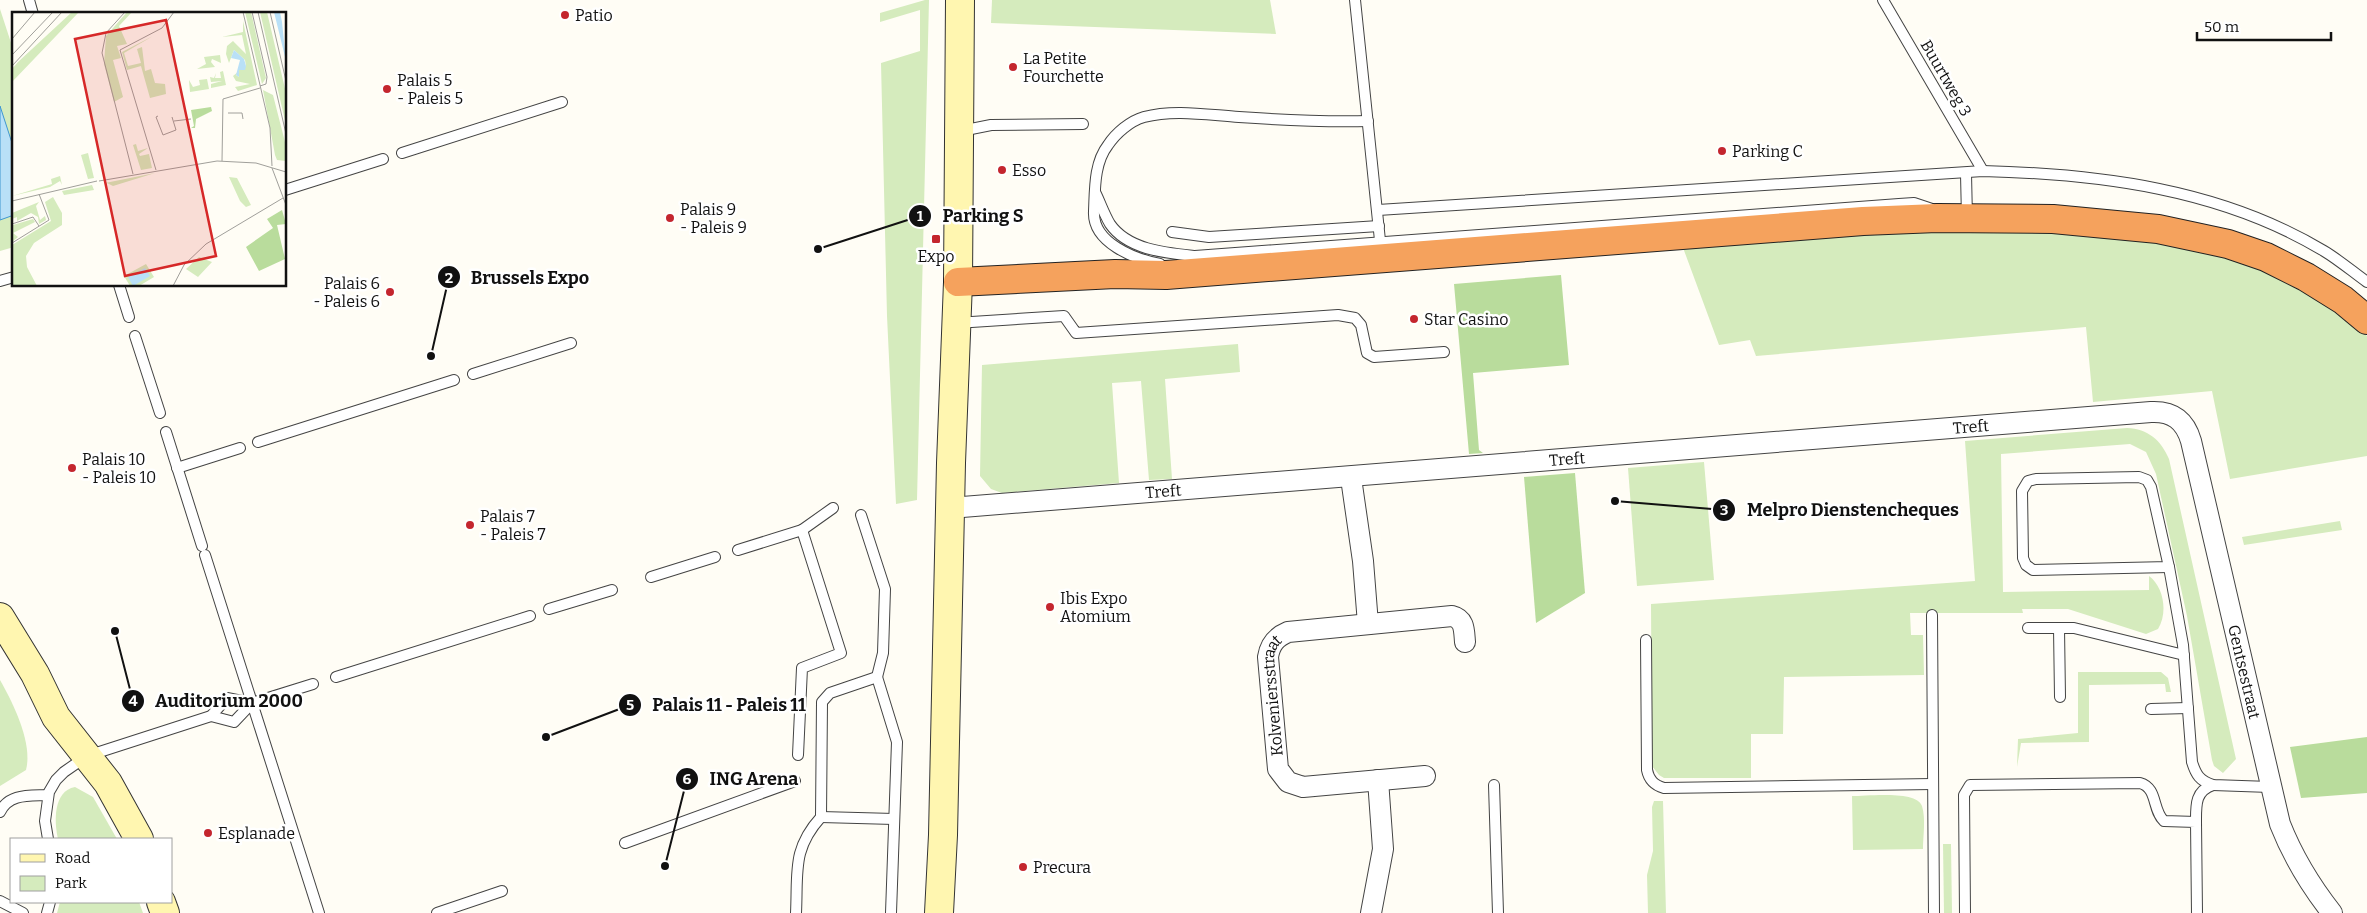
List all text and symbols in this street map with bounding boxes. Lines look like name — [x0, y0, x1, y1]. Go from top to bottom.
place label: Patio — [575, 6, 613, 25]
marker: Patio — [559, 9, 571, 21]
scale bar — [2197, 10, 2331, 42]
inset map — [12, 12, 286, 286]
text: 50 m — [2204, 18, 2240, 36]
street label: Buurtweg 3 — [1916, 36, 1976, 120]
place label: La Petite Fourchette — [1023, 49, 1104, 86]
marker: La Petite Fourchette — [1007, 61, 1019, 73]
place label: Palais 5 - Paleis 5 — [397, 71, 463, 108]
marker: Palais 5 - Paleis 5 — [381, 83, 393, 95]
place label: Parking C — [1732, 142, 1803, 161]
marker: Parking C — [1716, 145, 1728, 157]
place label: Esso — [1012, 161, 1046, 180]
marker: Esso — [996, 164, 1008, 176]
place label: Palais 9 - Paleis 9 — [680, 200, 747, 237]
callout: Parking S — [907, 200, 1033, 233]
text: Parking S — [942, 205, 1024, 227]
text: 1 — [917, 207, 924, 225]
marker: Palais 9 - Paleis 9 — [664, 212, 676, 224]
marker: Expo — [930, 233, 942, 245]
place label: Expo — [918, 247, 954, 266]
callout: Brussels Expo — [436, 261, 600, 294]
text: Brussels Expo — [471, 267, 589, 289]
text: 2 — [445, 269, 453, 287]
place label: Palais 6 - Paleis 6 — [313, 274, 380, 311]
marker: Palais 6 - Paleis 6 — [384, 286, 396, 298]
place label: Star Casino — [1424, 310, 1509, 329]
marker: Star Casino — [1408, 313, 1420, 325]
street label: Treft — [1952, 415, 1990, 437]
street label: Treft — [1548, 448, 1586, 470]
place label: Palais 10 - Paleis 10 — [82, 450, 156, 487]
marker: Palais 10 - Paleis 10 — [66, 462, 78, 474]
street label: Treft — [1145, 480, 1182, 502]
callout: Melpro Dienstencheques — [1712, 493, 1969, 526]
text: Melpro Dienstencheques — [1747, 499, 1959, 521]
text: 3 — [1720, 501, 1728, 519]
place label: Palais 7 - Paleis 7 — [480, 507, 545, 544]
marker: Palais 7 - Paleis 7 — [464, 519, 476, 531]
place label: Ibis Expo Atomium — [1060, 589, 1131, 626]
marker: Ibis Expo Atomium — [1044, 601, 1056, 613]
street label: Gentsestraat — [2224, 623, 2265, 721]
street label: Kolveniersstraat — [1259, 630, 1286, 757]
callout: Auditorium 2000 — [120, 684, 313, 717]
callout: Palais 11 - Paleis 11 — [617, 688, 816, 721]
text: Auditorium 2000 — [155, 690, 303, 712]
text: 4 — [128, 692, 138, 710]
text: Palais 11 - Paleis 11 — [652, 694, 806, 716]
text: 5 — [626, 696, 634, 714]
callout: ING Arena — [674, 762, 808, 795]
text: ING Arena — [710, 768, 798, 790]
text: 6 — [683, 770, 692, 788]
place label: Esplanade — [218, 824, 295, 843]
marker: Esplanade — [202, 827, 214, 839]
legend — [10, 838, 172, 903]
text: Road — [55, 849, 90, 867]
place label: Precura — [1033, 858, 1091, 877]
marker: Precura — [1017, 861, 1029, 873]
text: Park — [55, 874, 87, 892]

